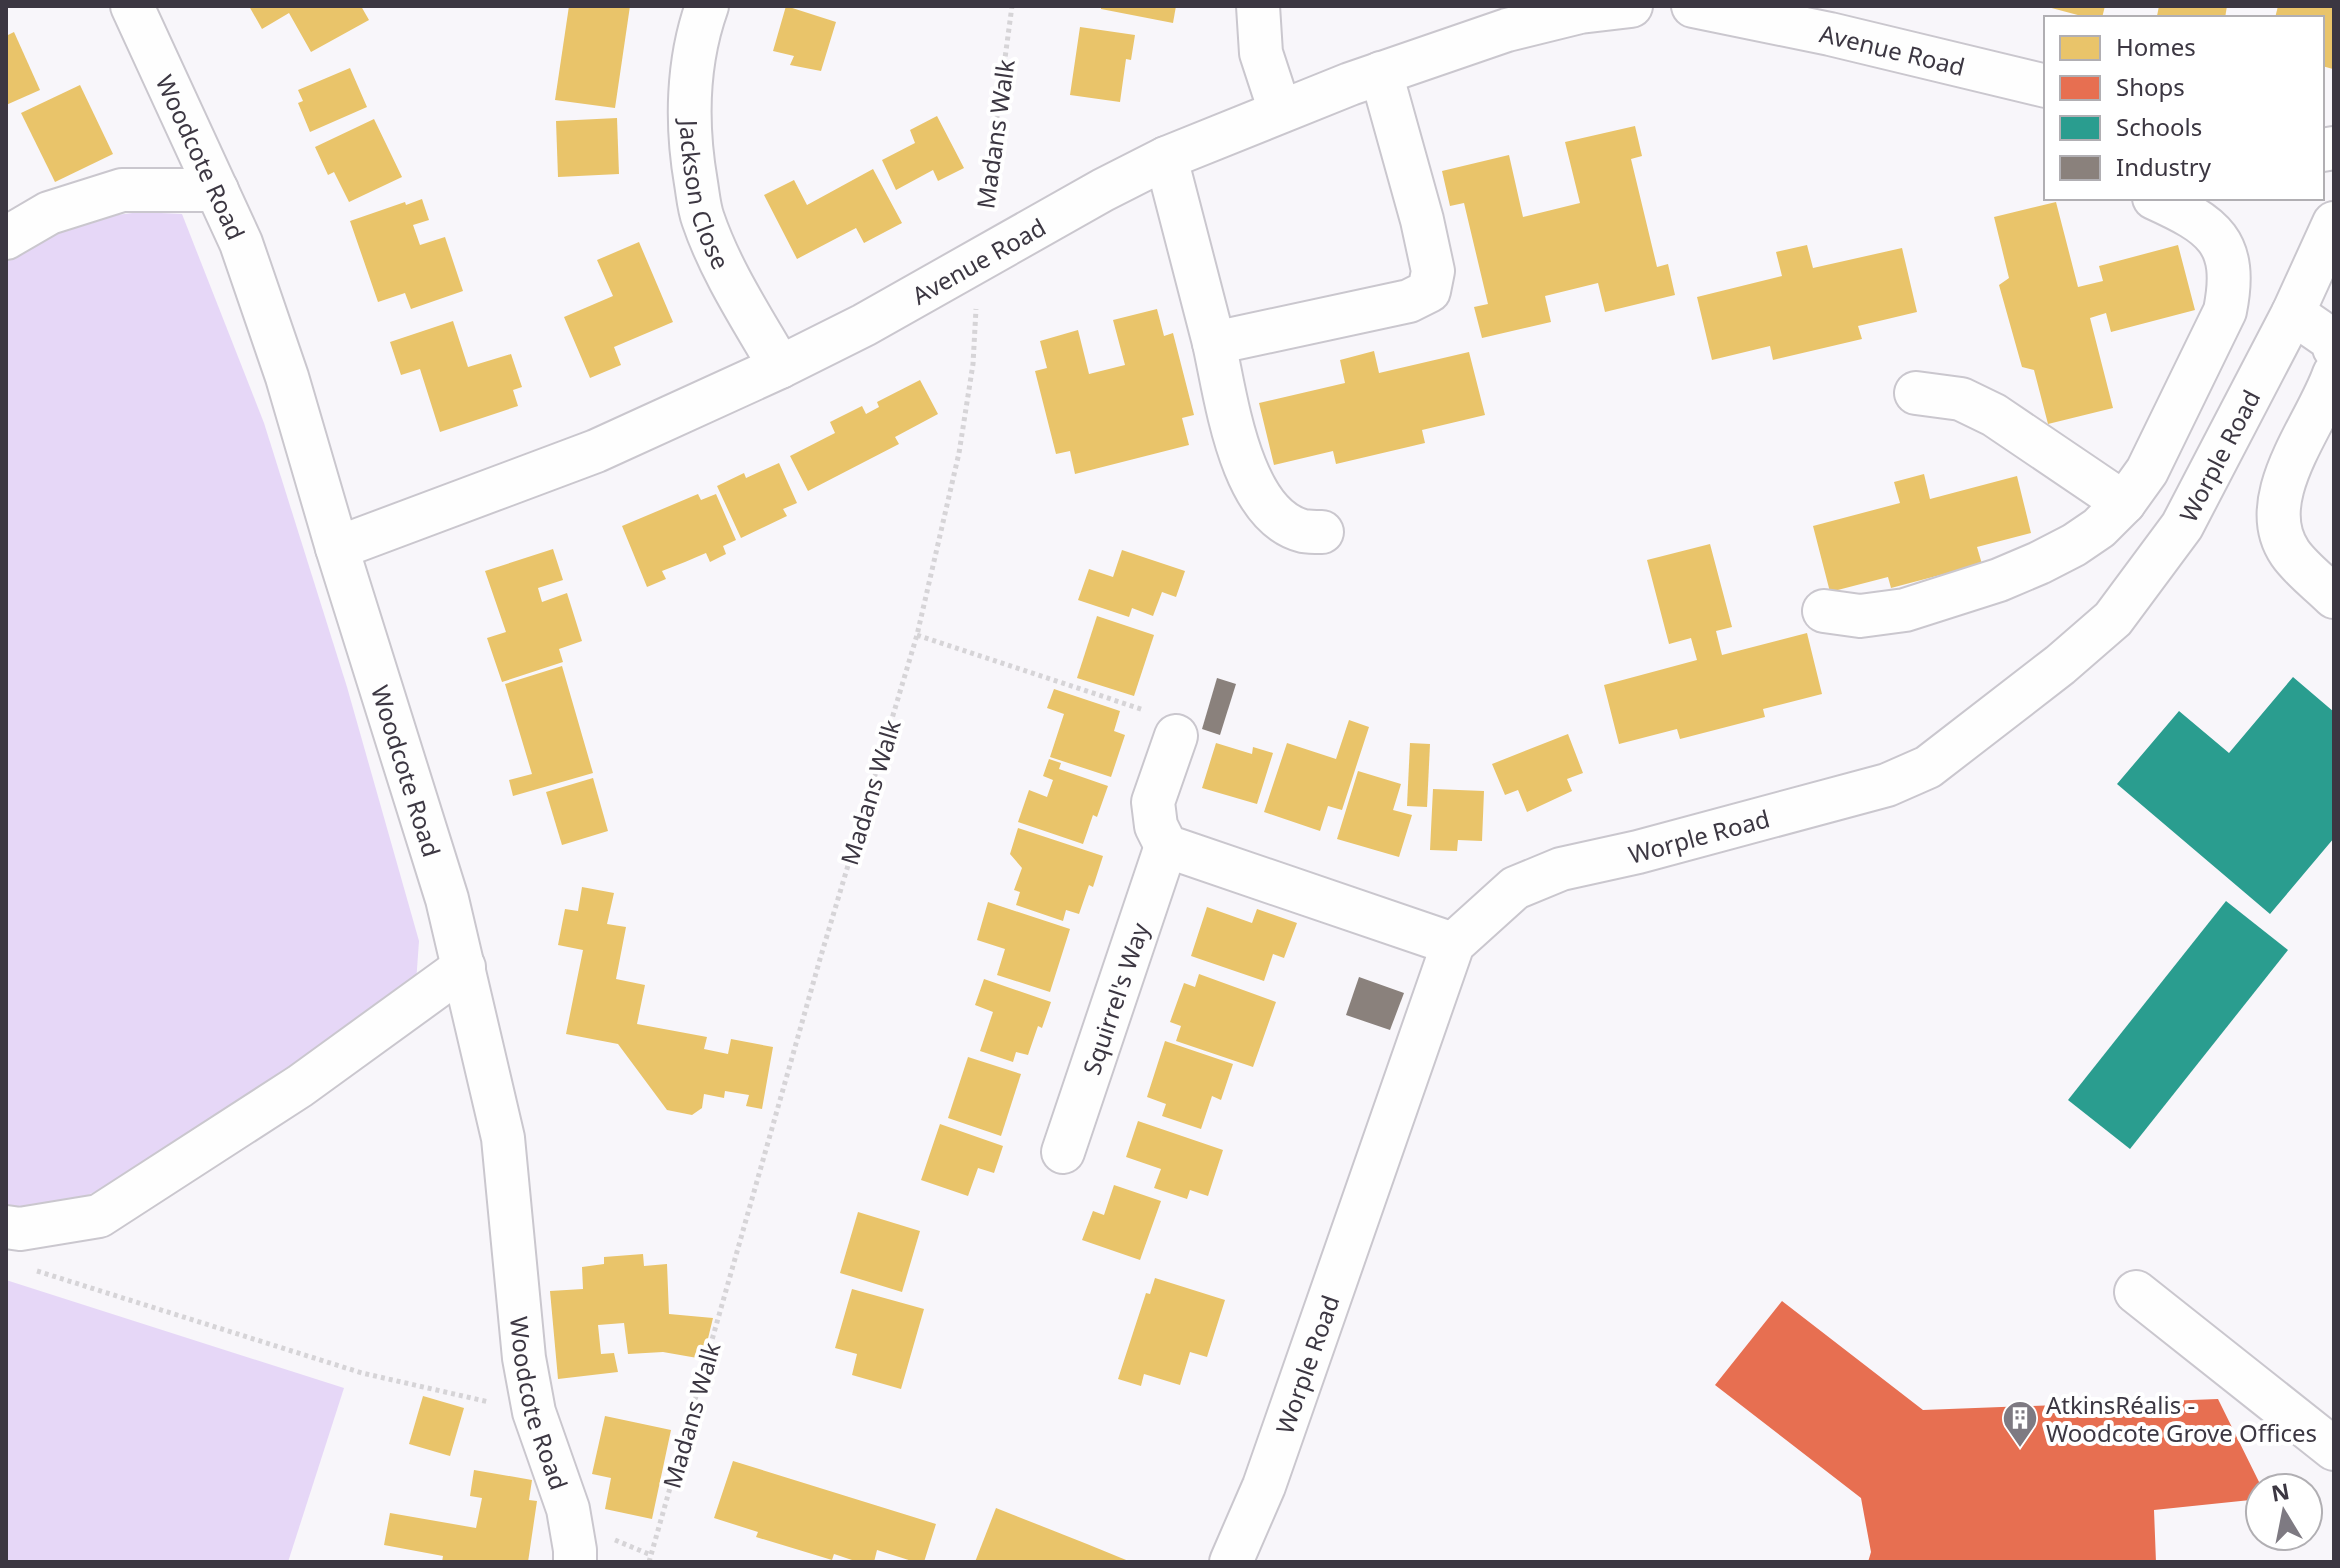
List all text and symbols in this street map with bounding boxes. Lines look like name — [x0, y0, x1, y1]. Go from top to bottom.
street label: Avenue Road — [1817, 16, 1968, 82]
legend — [2044, 16, 2324, 200]
text: Homes — [2116, 30, 2196, 63]
street label: Madans Walk — [968, 57, 1022, 211]
street label: Woodcote Road — [149, 69, 254, 245]
text: Shops — [2116, 70, 2185, 103]
text: Schools — [2116, 110, 2202, 143]
street label: Jackson Close — [673, 117, 738, 274]
text: Industry — [2116, 150, 2212, 183]
street label: Avenue Road — [906, 210, 1051, 311]
street label: Worple Road — [2171, 384, 2267, 527]
street label: Woodcote Road — [364, 681, 449, 860]
street label: Madans Walk — [832, 715, 908, 869]
street label: Worple Road — [1625, 801, 1773, 870]
street label: Squirrel's Way — [1074, 918, 1156, 1079]
street label: Worple Road — [1267, 1290, 1346, 1438]
street label: Woodcote Road — [504, 1315, 576, 1494]
street label: Madans Walk — [654, 1338, 728, 1492]
place label: AtkinsRéalis - Woodcote Grove Offices — [2046, 1388, 2317, 1449]
building icon: AtkinsRéalis - Woodcote Grove Offices — [2001, 1399, 2039, 1449]
north arrow — [2244, 1472, 2324, 1552]
text: N — [2269, 1475, 2292, 1508]

